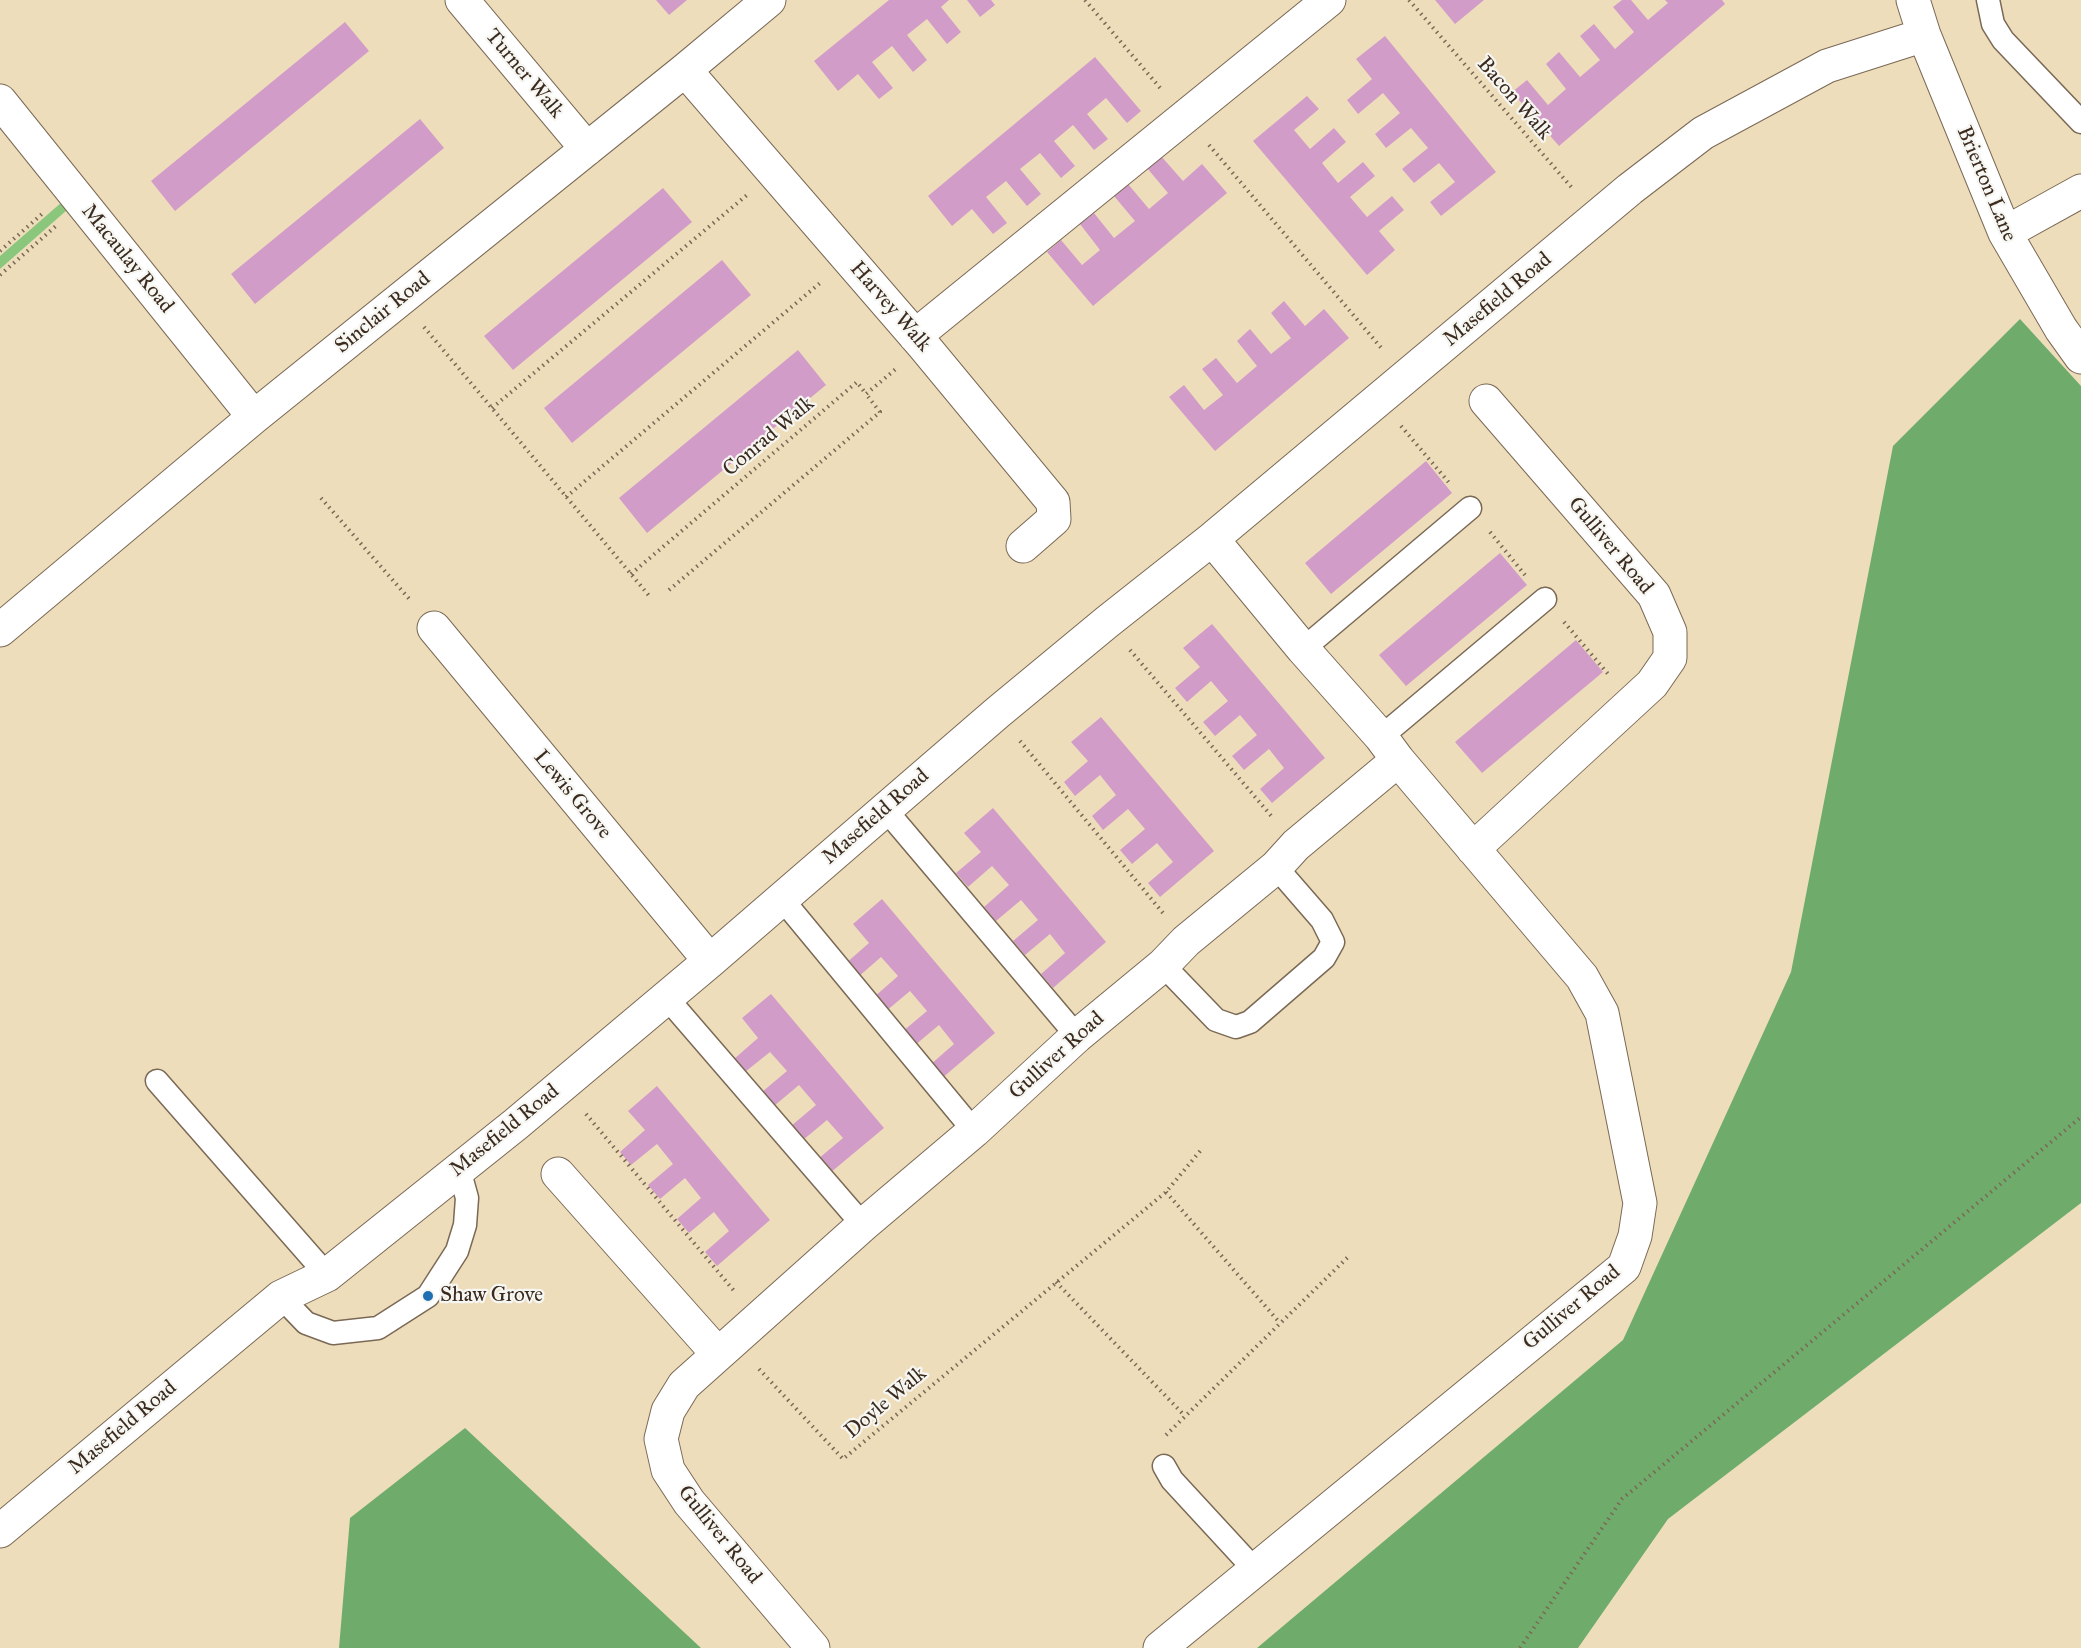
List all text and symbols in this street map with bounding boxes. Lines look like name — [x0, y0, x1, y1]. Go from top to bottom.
street label: Turner Walk — [479, 24, 569, 124]
street label: Bacon Walk — [1471, 52, 1557, 146]
street label: Brierton Lane — [1950, 123, 2022, 245]
street label: Macaulay Road — [75, 199, 179, 319]
street label: Masefield Road — [1439, 248, 1557, 352]
street label: Harvey Walk — [844, 257, 936, 357]
street label: Sinclair Road — [330, 267, 436, 359]
street label: Conrad Walk — [718, 392, 820, 482]
street label: Gulliver Road — [1562, 492, 1658, 600]
street label: Lewis Grove — [528, 745, 616, 845]
street label: Masefield Road — [817, 764, 935, 870]
street label: Gulliver Road — [1004, 1007, 1110, 1105]
street label: Masefield Road — [445, 1079, 565, 1183]
street label: Gulliver Road — [1518, 1260, 1626, 1356]
place label: Shaw Grove — [440, 1283, 543, 1309]
marker: Shaw Grove — [421, 1289, 435, 1303]
street label: Doyle Walk — [840, 1362, 932, 1444]
street label: Masefield Road — [64, 1376, 182, 1480]
street label: Gulliver Road — [672, 1481, 766, 1589]

